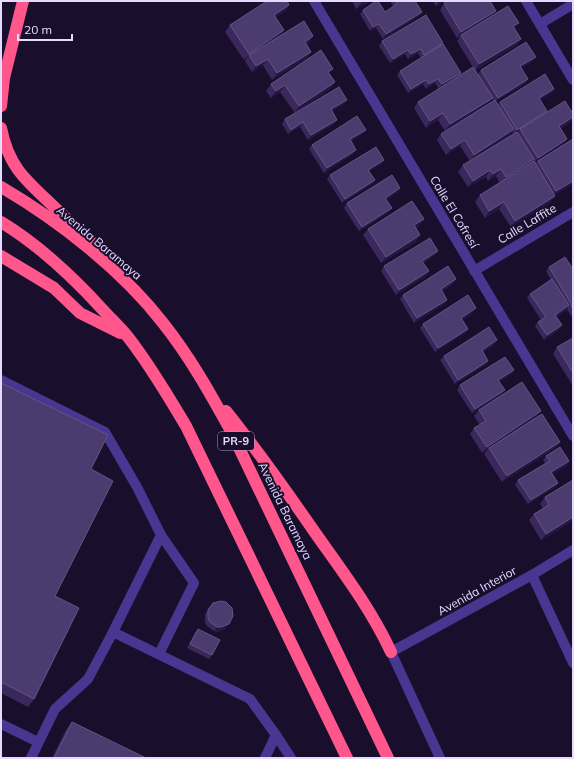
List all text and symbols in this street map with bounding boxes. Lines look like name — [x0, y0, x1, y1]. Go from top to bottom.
scale bar — [18, 16, 72, 42]
text: 20 m — [24, 22, 52, 37]
street label: Calle El Cofresí — [427, 173, 483, 252]
street label: Calle Laffite — [495, 200, 559, 247]
street label: Avenida Baramaya — [54, 203, 145, 283]
road number: PR-9 — [218, 432, 254, 450]
street label: Avenida Baramaya — [255, 460, 316, 562]
street label: Avenida Interior — [435, 562, 519, 618]

